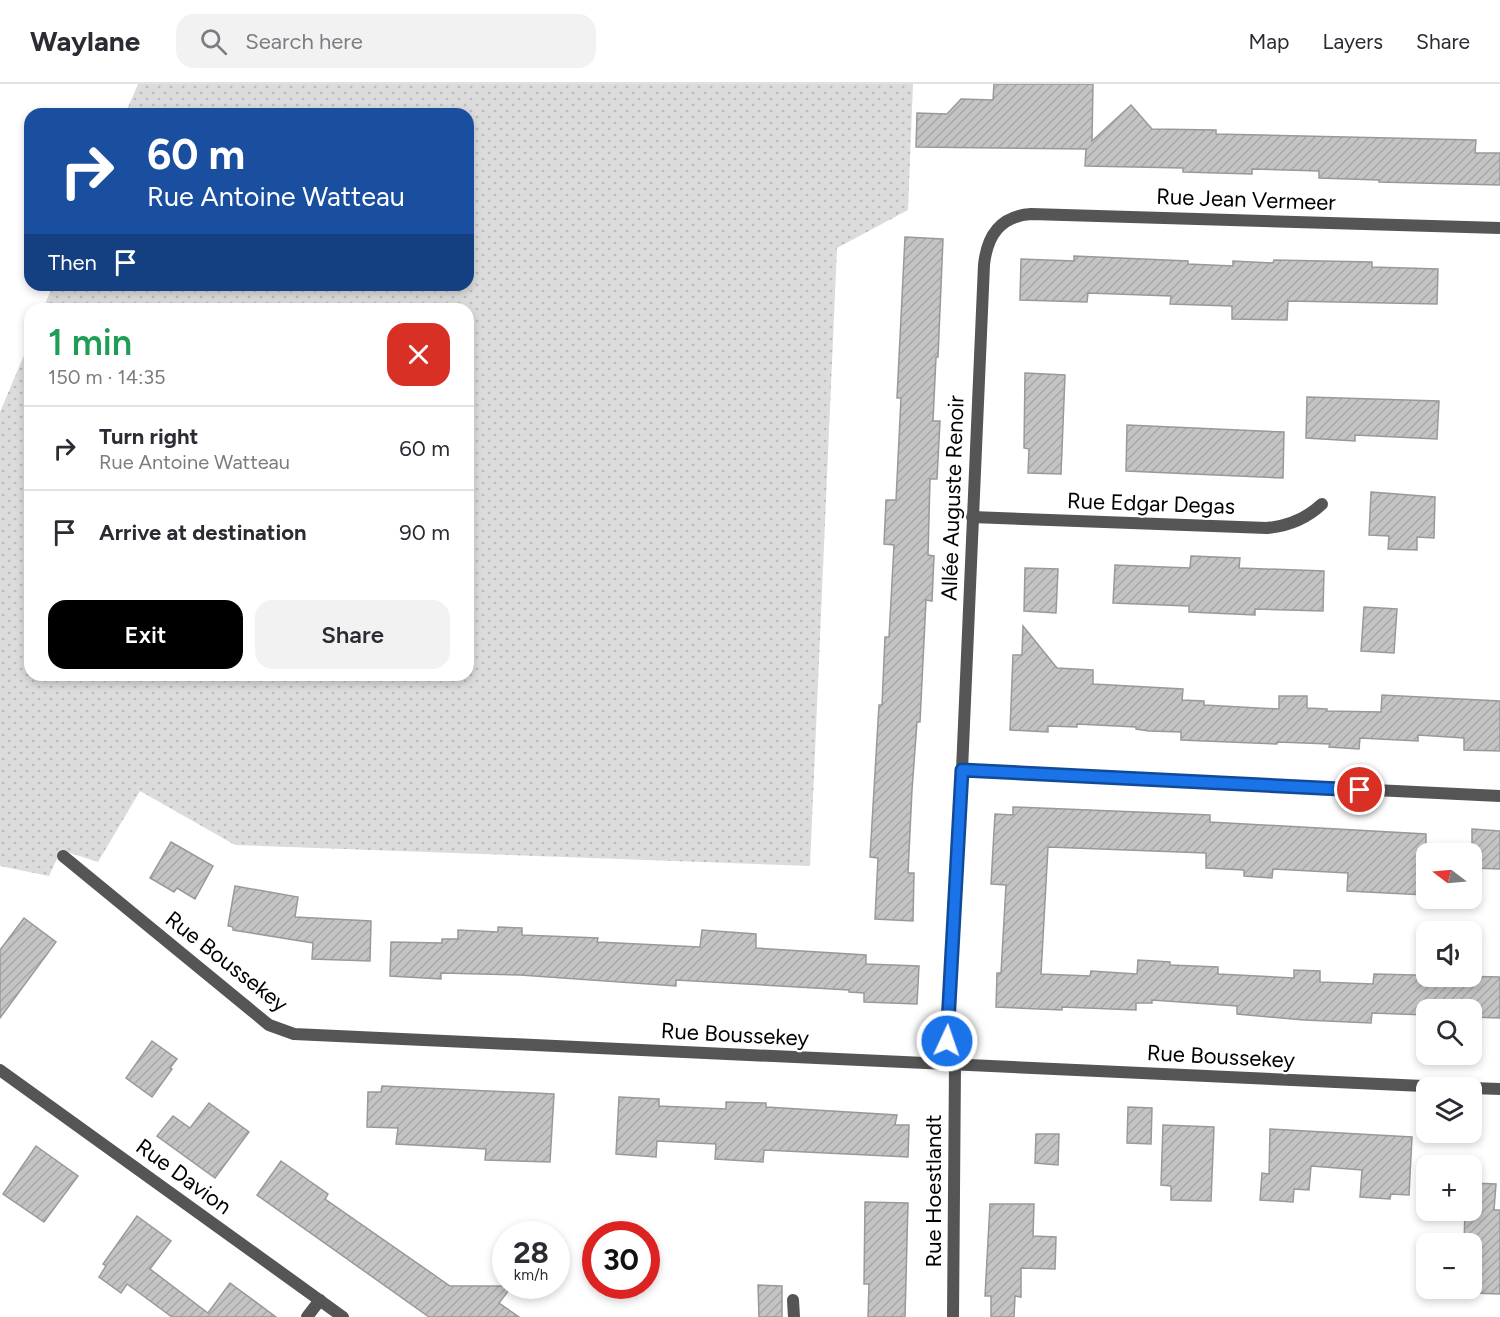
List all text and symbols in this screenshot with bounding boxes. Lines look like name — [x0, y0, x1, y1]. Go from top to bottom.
search box — [176, 14, 596, 68]
text: Waylane — [30, 24, 140, 58]
icon: search — [197, 25, 230, 58]
text: Search here — [245, 28, 363, 55]
text: Map — [1249, 29, 1289, 54]
text: Layers — [1322, 29, 1383, 54]
text: Share — [1416, 29, 1470, 54]
text: 60 m — [147, 129, 245, 180]
icon: right — [48, 132, 126, 210]
text: Rue Antoine Watteau — [147, 180, 405, 213]
street label: Rue Jean Vermeer — [1156, 183, 1337, 216]
icon: arrive — [109, 246, 142, 279]
text: Then — [48, 249, 97, 276]
text: 1 min — [48, 321, 132, 364]
button: close — [387, 323, 450, 386]
text: 150 m · 14:35 — [48, 365, 166, 389]
street label: Allée Auguste Renoir — [935, 394, 970, 601]
text: Turn right — [99, 423, 198, 450]
icon: right — [48, 432, 81, 465]
text: 60 m — [399, 435, 450, 462]
text: Rue Antoine Watteau — [99, 450, 290, 474]
street label: Rue Edgar Degas — [1067, 487, 1235, 520]
icon: arrive — [48, 516, 81, 549]
text: Arrive at destination — [99, 519, 307, 546]
text: 90 m — [399, 519, 450, 546]
button: Exit — [48, 600, 243, 669]
button: Share — [255, 600, 450, 669]
pin — [1334, 764, 1385, 815]
icon: arrive — [1343, 773, 1376, 806]
north arrow — [1416, 843, 1482, 909]
map controls — [1416, 843, 1482, 1299]
street label: Rue Boussekey — [160, 905, 294, 1018]
button: sound — [1416, 921, 1482, 987]
button: search — [1416, 999, 1482, 1065]
position arrow — [915, 1009, 979, 1073]
street label: Rue Boussekey — [660, 1017, 810, 1052]
street label: Rue Boussekey — [1146, 1039, 1296, 1074]
button: layers — [1416, 1077, 1482, 1143]
street label: Rue Hoestlandt — [920, 1115, 947, 1267]
street label: Rue Davion — [131, 1133, 237, 1220]
button: + — [1416, 1155, 1482, 1221]
speed limit sign: 30 — [582, 1221, 660, 1299]
button: − — [1416, 1233, 1482, 1299]
text: 28 — [513, 1234, 549, 1271]
text: km/h — [514, 1266, 548, 1284]

